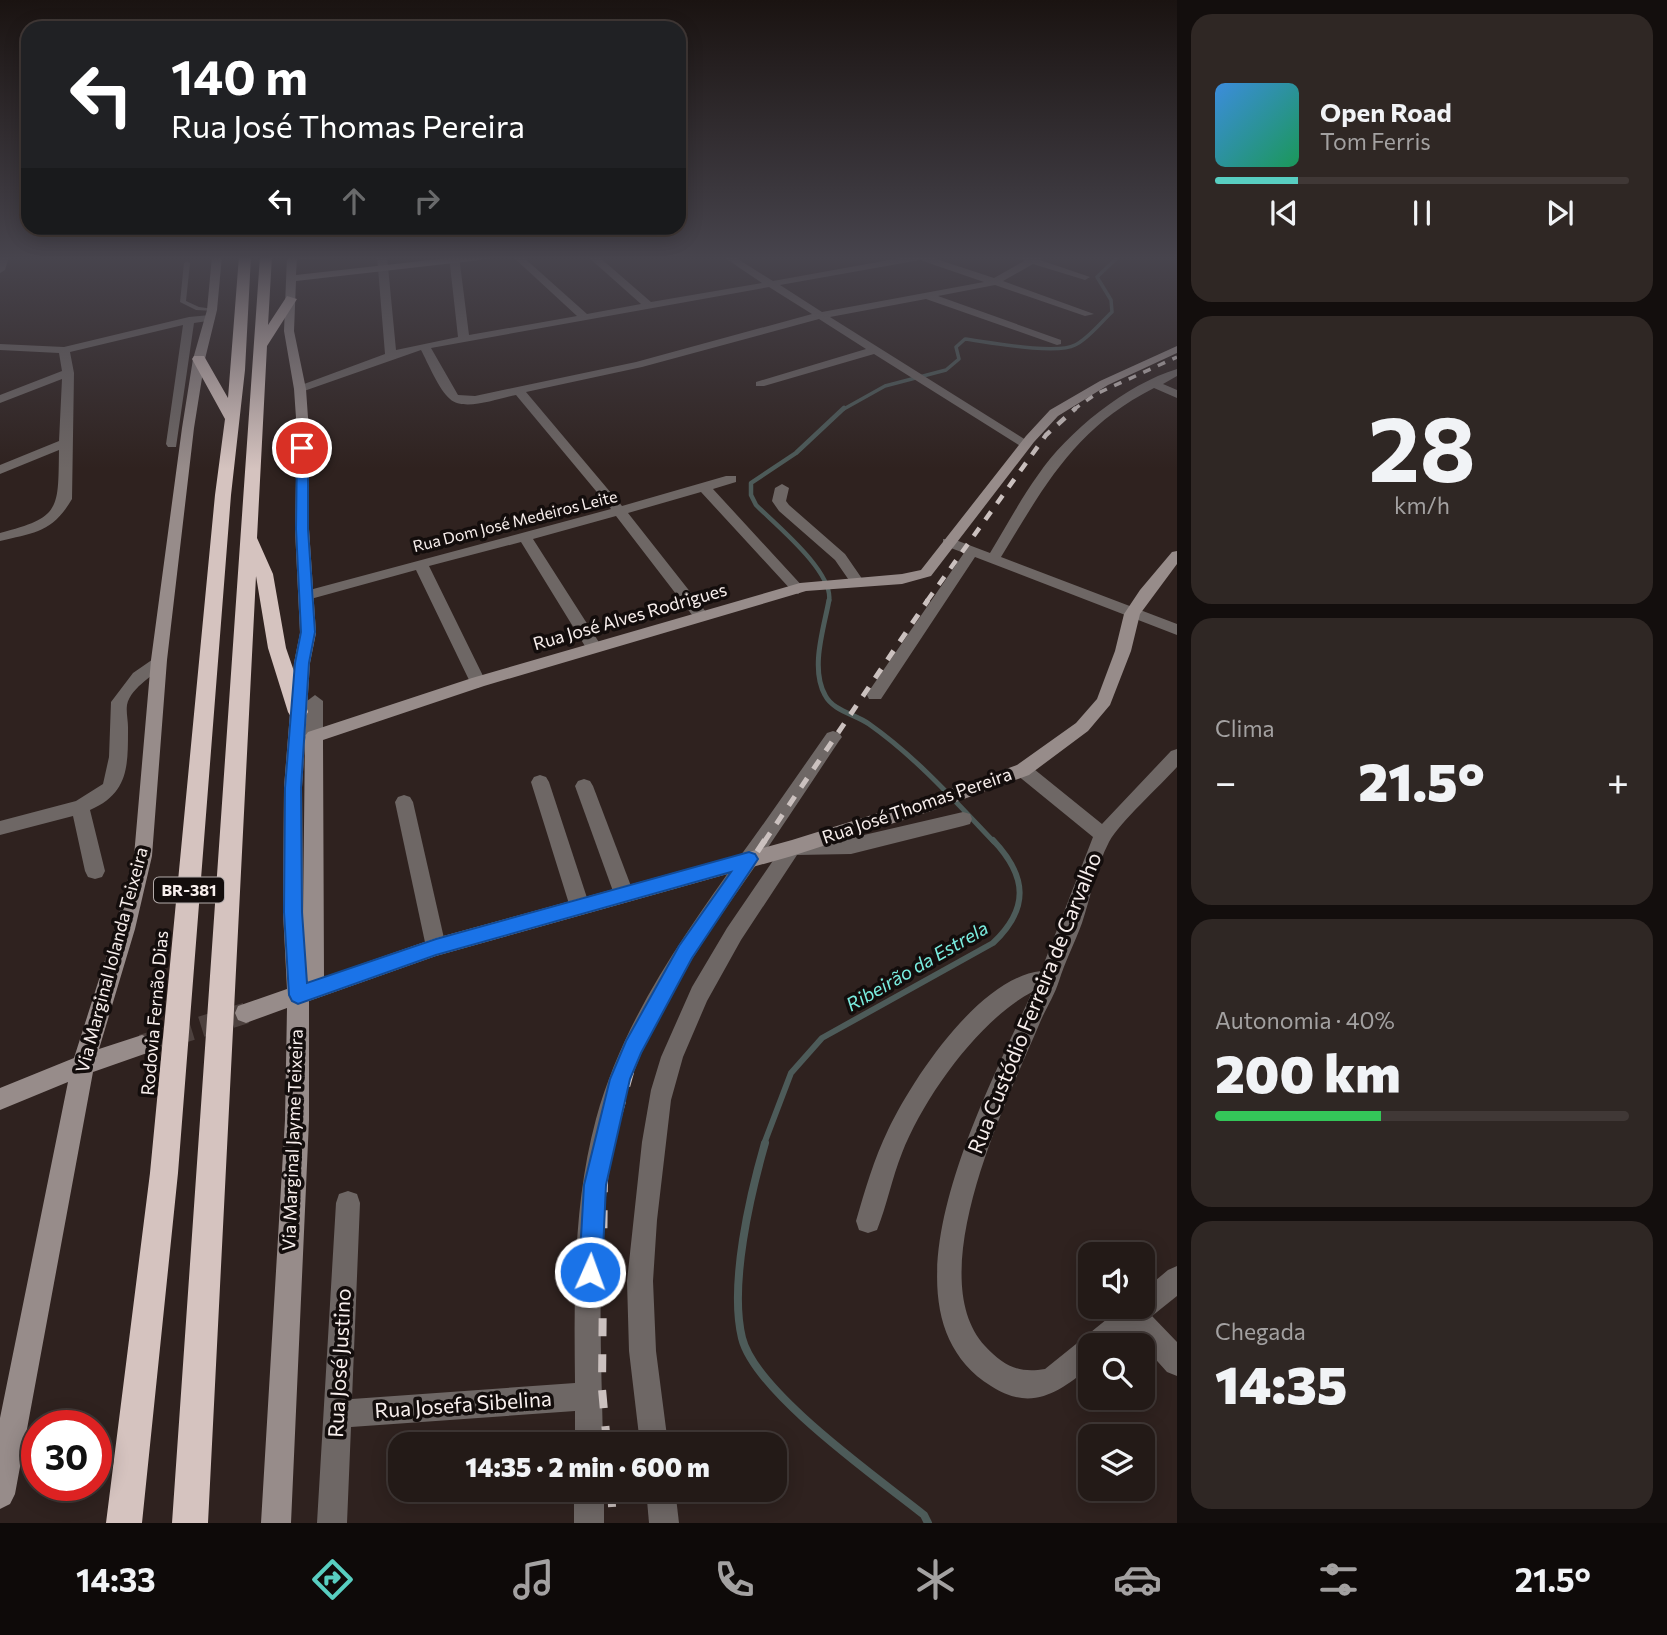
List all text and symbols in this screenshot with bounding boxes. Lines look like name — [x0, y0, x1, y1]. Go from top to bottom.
text: 140 m — [171, 45, 308, 105]
icon: left — [56, 49, 147, 140]
text: Open Road — [1320, 96, 1452, 127]
text: Rua José Thomas Pereira — [171, 105, 525, 145]
text: Tom Ferris — [1320, 127, 1431, 155]
icon: left — [262, 182, 300, 220]
icon: ahead — [335, 182, 373, 220]
icon: right — [408, 182, 446, 220]
icon: previous — [1265, 194, 1303, 232]
icon: pause — [1403, 194, 1441, 232]
icon: next — [1541, 194, 1579, 232]
text: 28 — [1368, 389, 1476, 501]
pin — [272, 418, 332, 478]
icon: arrive — [283, 429, 321, 467]
street label: Rua Dom José Medeiros Leite — [411, 486, 619, 555]
text: km/h — [1394, 491, 1450, 519]
street label: Rua José Alves Rodrigues — [530, 578, 729, 654]
text: Clima — [1215, 714, 1275, 742]
text: 21.5° — [1358, 748, 1485, 812]
text: − — [1215, 757, 1237, 804]
text: + — [1607, 757, 1629, 804]
street label: Rua José Thomas Pereira — [819, 762, 1014, 848]
street label: Via Marginal Iolanda Teixeira — [70, 844, 152, 1075]
street label: Rua Custódio Ferreira de Carvalho — [962, 848, 1106, 1157]
road number: BR-381 — [154, 877, 224, 902]
water label: Ribeirão da Estrela — [842, 916, 992, 1016]
street label: Rodovia Fernão Dias — [136, 929, 172, 1096]
text: Autonomia · 40% — [1215, 1006, 1395, 1034]
street label: Via Marginal Jayme Teixeira — [277, 1029, 307, 1251]
text: 200 km — [1215, 1040, 1401, 1104]
position arrow — [553, 1235, 627, 1309]
map controls — [1078, 1242, 1155, 1501]
button: sound — [1078, 1242, 1155, 1319]
street label: Rua José Justino — [322, 1288, 355, 1438]
text: Chegada — [1215, 1317, 1306, 1345]
button: search — [1078, 1333, 1155, 1410]
text: 14:35 — [1215, 1351, 1347, 1415]
street label: Rua Josefa Sibelina — [373, 1385, 552, 1422]
speed limit sign: 30 — [21, 1410, 112, 1501]
button: layers — [1078, 1424, 1155, 1501]
text: 14:35 · 2 min · 600 m — [465, 1451, 710, 1482]
icon: directions — [308, 1555, 357, 1604]
icon: music — [509, 1555, 558, 1604]
icon: phone — [710, 1555, 759, 1604]
icon: climate — [911, 1555, 960, 1604]
icon: car — [1113, 1555, 1162, 1604]
icon: filters — [1314, 1555, 1363, 1604]
text: 14:33 — [76, 1559, 156, 1599]
text: 21.5° — [1515, 1559, 1591, 1599]

